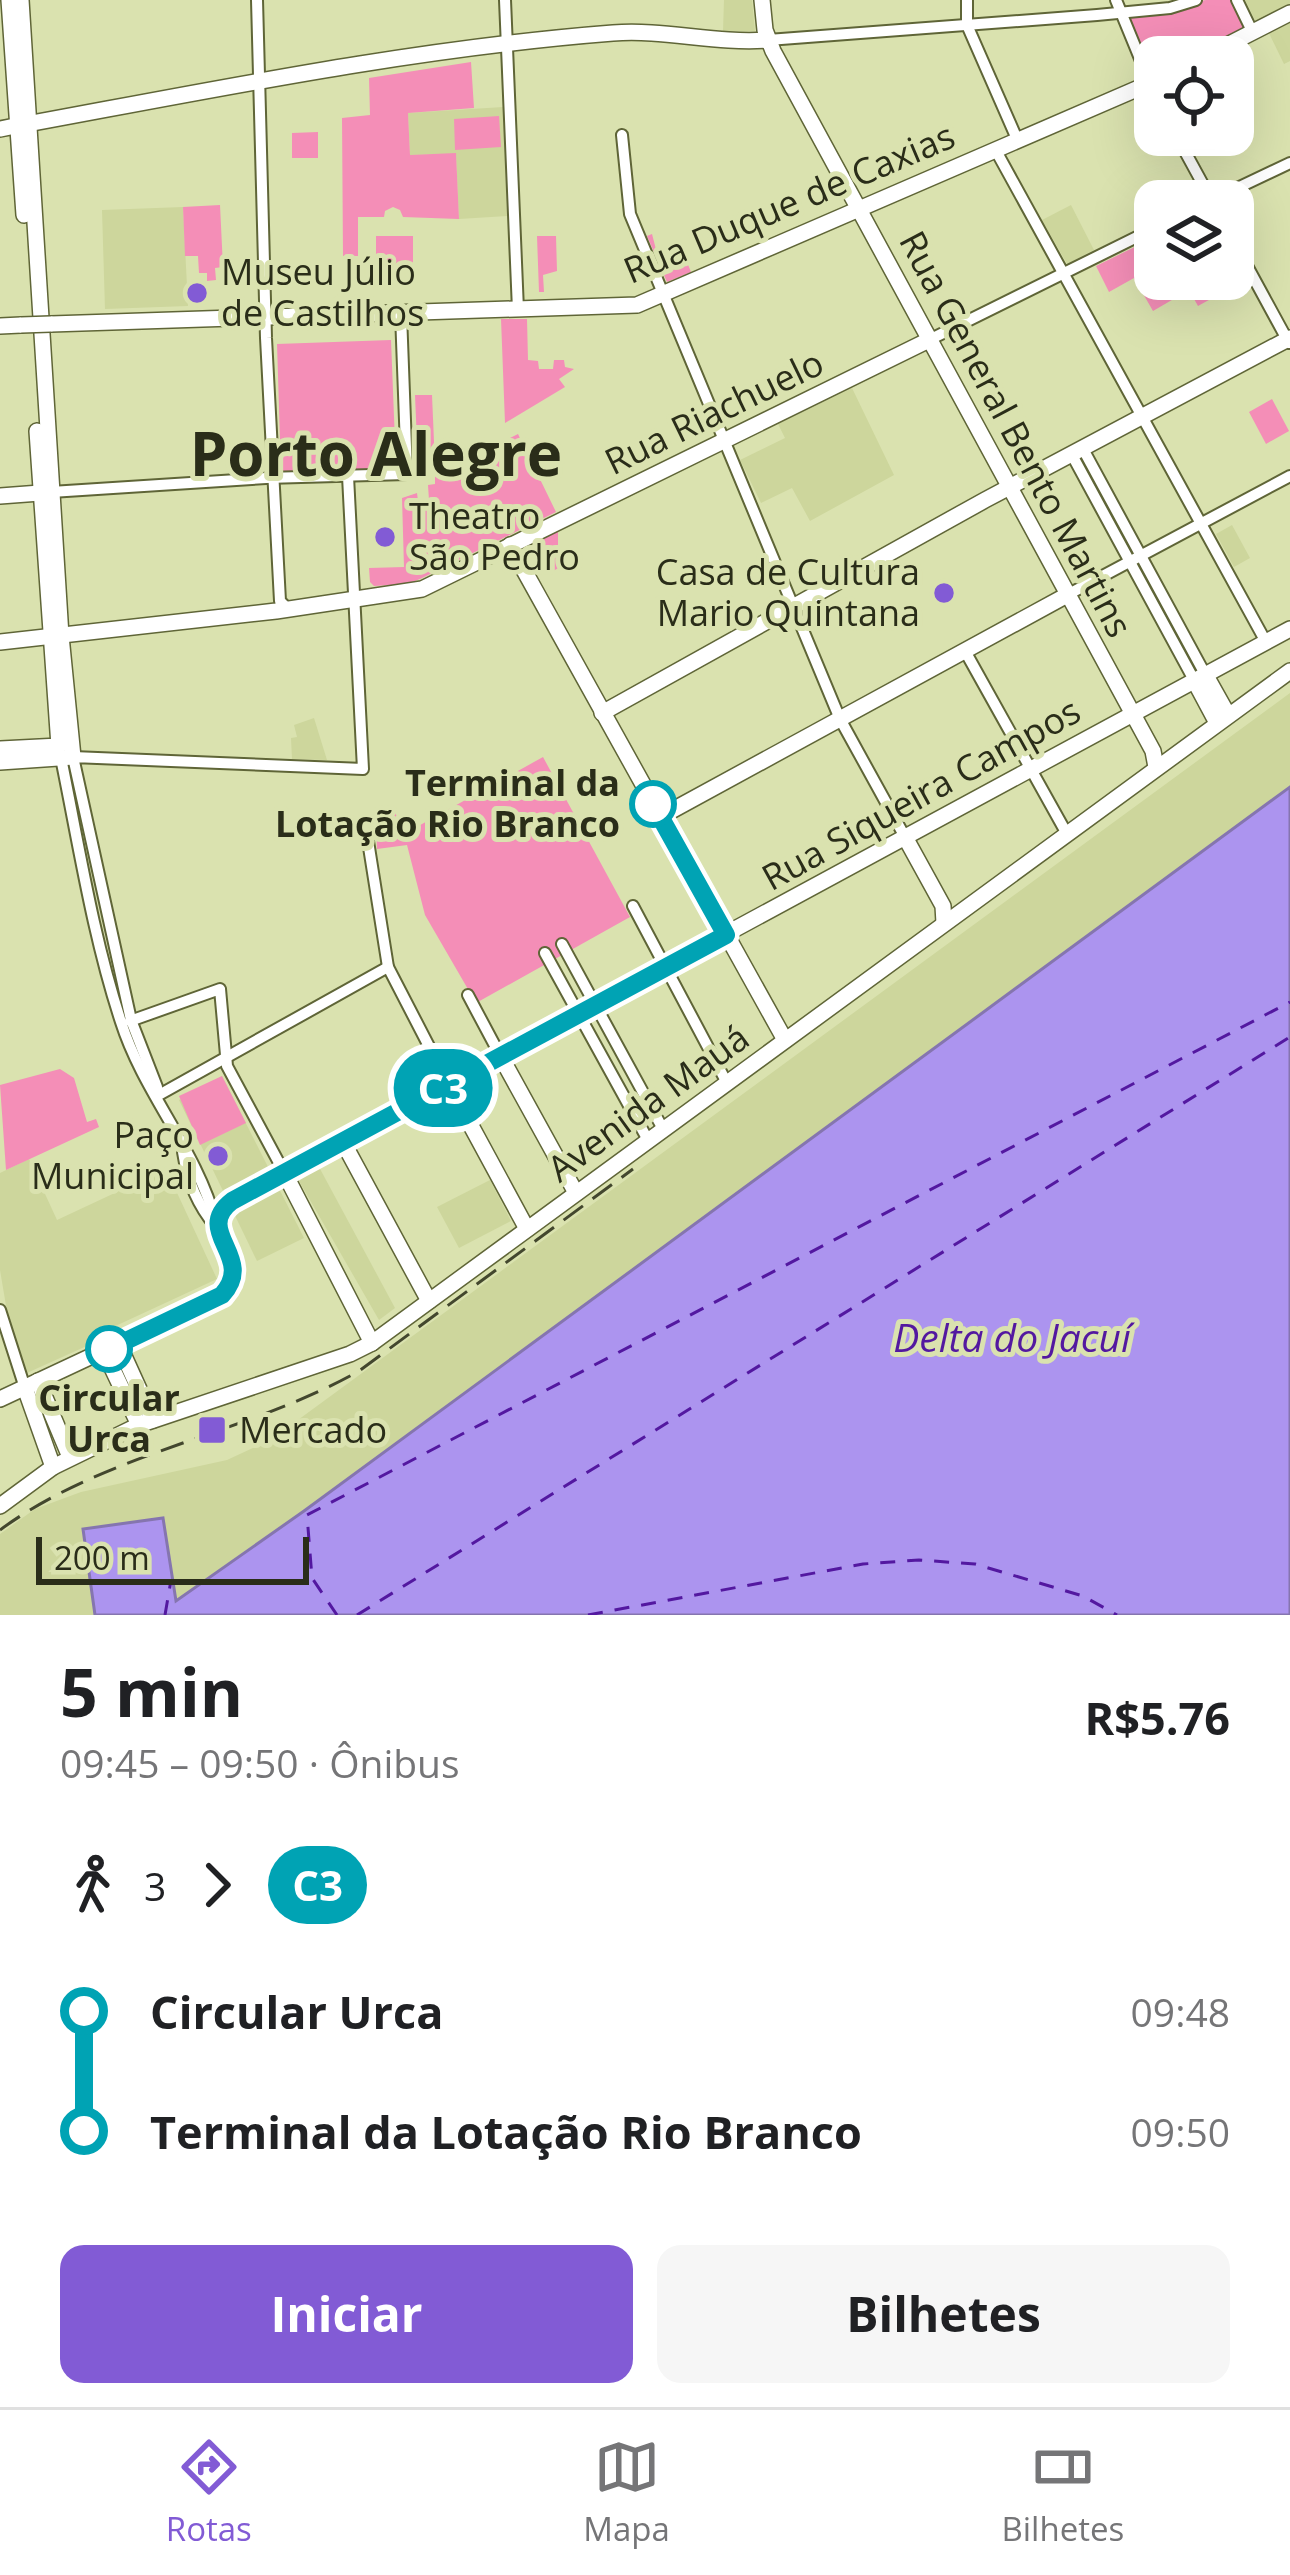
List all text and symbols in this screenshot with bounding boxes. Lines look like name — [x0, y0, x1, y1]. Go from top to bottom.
map controls — [1134, 36, 1254, 300]
button: locate — [1134, 36, 1254, 156]
street label: Rua Duque de Caxias — [616, 111, 962, 294]
button: layers — [1134, 180, 1254, 300]
street label: Rua General Bento Martins — [888, 222, 1144, 645]
place label: Museu Júlio de Castilhos — [221, 247, 424, 337]
marker: Museu Júlio de Castilhos — [184, 280, 210, 306]
street label: Rua Riachuelo — [596, 338, 831, 486]
district label: Porto Alegre — [190, 412, 562, 494]
place label: Theatro São Pedro — [409, 491, 580, 581]
marker: Theatro São Pedro — [372, 524, 398, 550]
place label: Casa de Cultura Mario Quintana — [656, 547, 920, 637]
marker: Casa de Cultura Mario Quintana — [931, 580, 957, 606]
street label: Rua Siqueira Campos — [753, 686, 1089, 901]
place label: Terminal da Lotação Rio Branco — [275, 758, 620, 848]
marker: Terminal da Lotação Rio Branco — [631, 782, 675, 826]
street label: Avenida Mauá — [537, 1013, 758, 1192]
line badge: C3 — [389, 1049, 497, 1127]
text: C3 — [418, 1059, 468, 1116]
place label: Paço Municipal — [31, 1110, 194, 1200]
marker: Paço Municipal — [205, 1143, 231, 1169]
water label: Delta do Jacuí — [893, 1310, 1135, 1363]
marker: Circular Urca — [87, 1327, 131, 1371]
place label: Circular Urca — [38, 1373, 180, 1463]
place label: Mercado — [239, 1405, 387, 1454]
marker: Mercado — [196, 1414, 228, 1446]
scale bar — [36, 1531, 309, 1584]
text: 200 m — [54, 1535, 150, 1580]
text: 5 min — [60, 1646, 243, 1736]
text: R$5.76 — [1085, 1687, 1230, 1748]
text: 09:45 – 09:50 · Ônibus — [60, 1736, 460, 1789]
icon: walk — [60, 1852, 126, 1918]
icon: forward — [184, 1852, 250, 1918]
text: C3 — [292, 1856, 343, 1913]
text: 3 — [144, 1859, 166, 1912]
text: Circular Urca — [150, 1981, 443, 2042]
text: 09:48 — [1131, 1985, 1230, 2038]
text: Terminal da Lotação Rio Branco — [150, 2101, 862, 2162]
text: 09:50 — [1131, 2105, 1230, 2158]
button: Iniciar — [60, 2245, 633, 2383]
button: Bilhetes — [657, 2245, 1230, 2383]
tab: Rotas — [166, 2434, 252, 2551]
tab: Mapa — [583, 2434, 670, 2551]
tab: Bilhetes — [1001, 2434, 1124, 2551]

